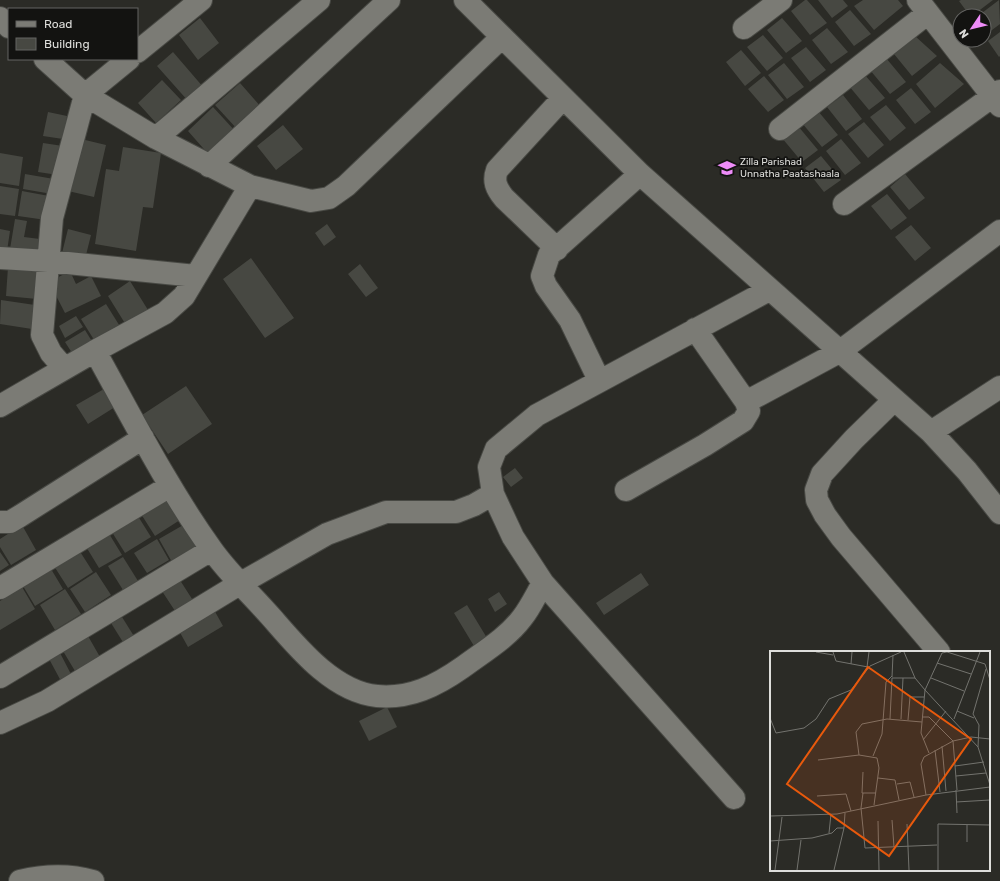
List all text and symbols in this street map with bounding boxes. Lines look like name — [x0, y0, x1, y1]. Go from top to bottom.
legend — [8, 8, 138, 60]
north arrow — [952, 8, 992, 48]
text: Road — [44, 17, 72, 31]
text: N — [957, 26, 972, 40]
text: Building — [44, 37, 90, 51]
place label: Zilla Parishad Unnatha Paatashaala — [740, 156, 840, 180]
school or university icon: Zilla Parishad Unnatha Paatashaala — [717, 158, 737, 178]
inset map — [770, 651, 990, 871]

